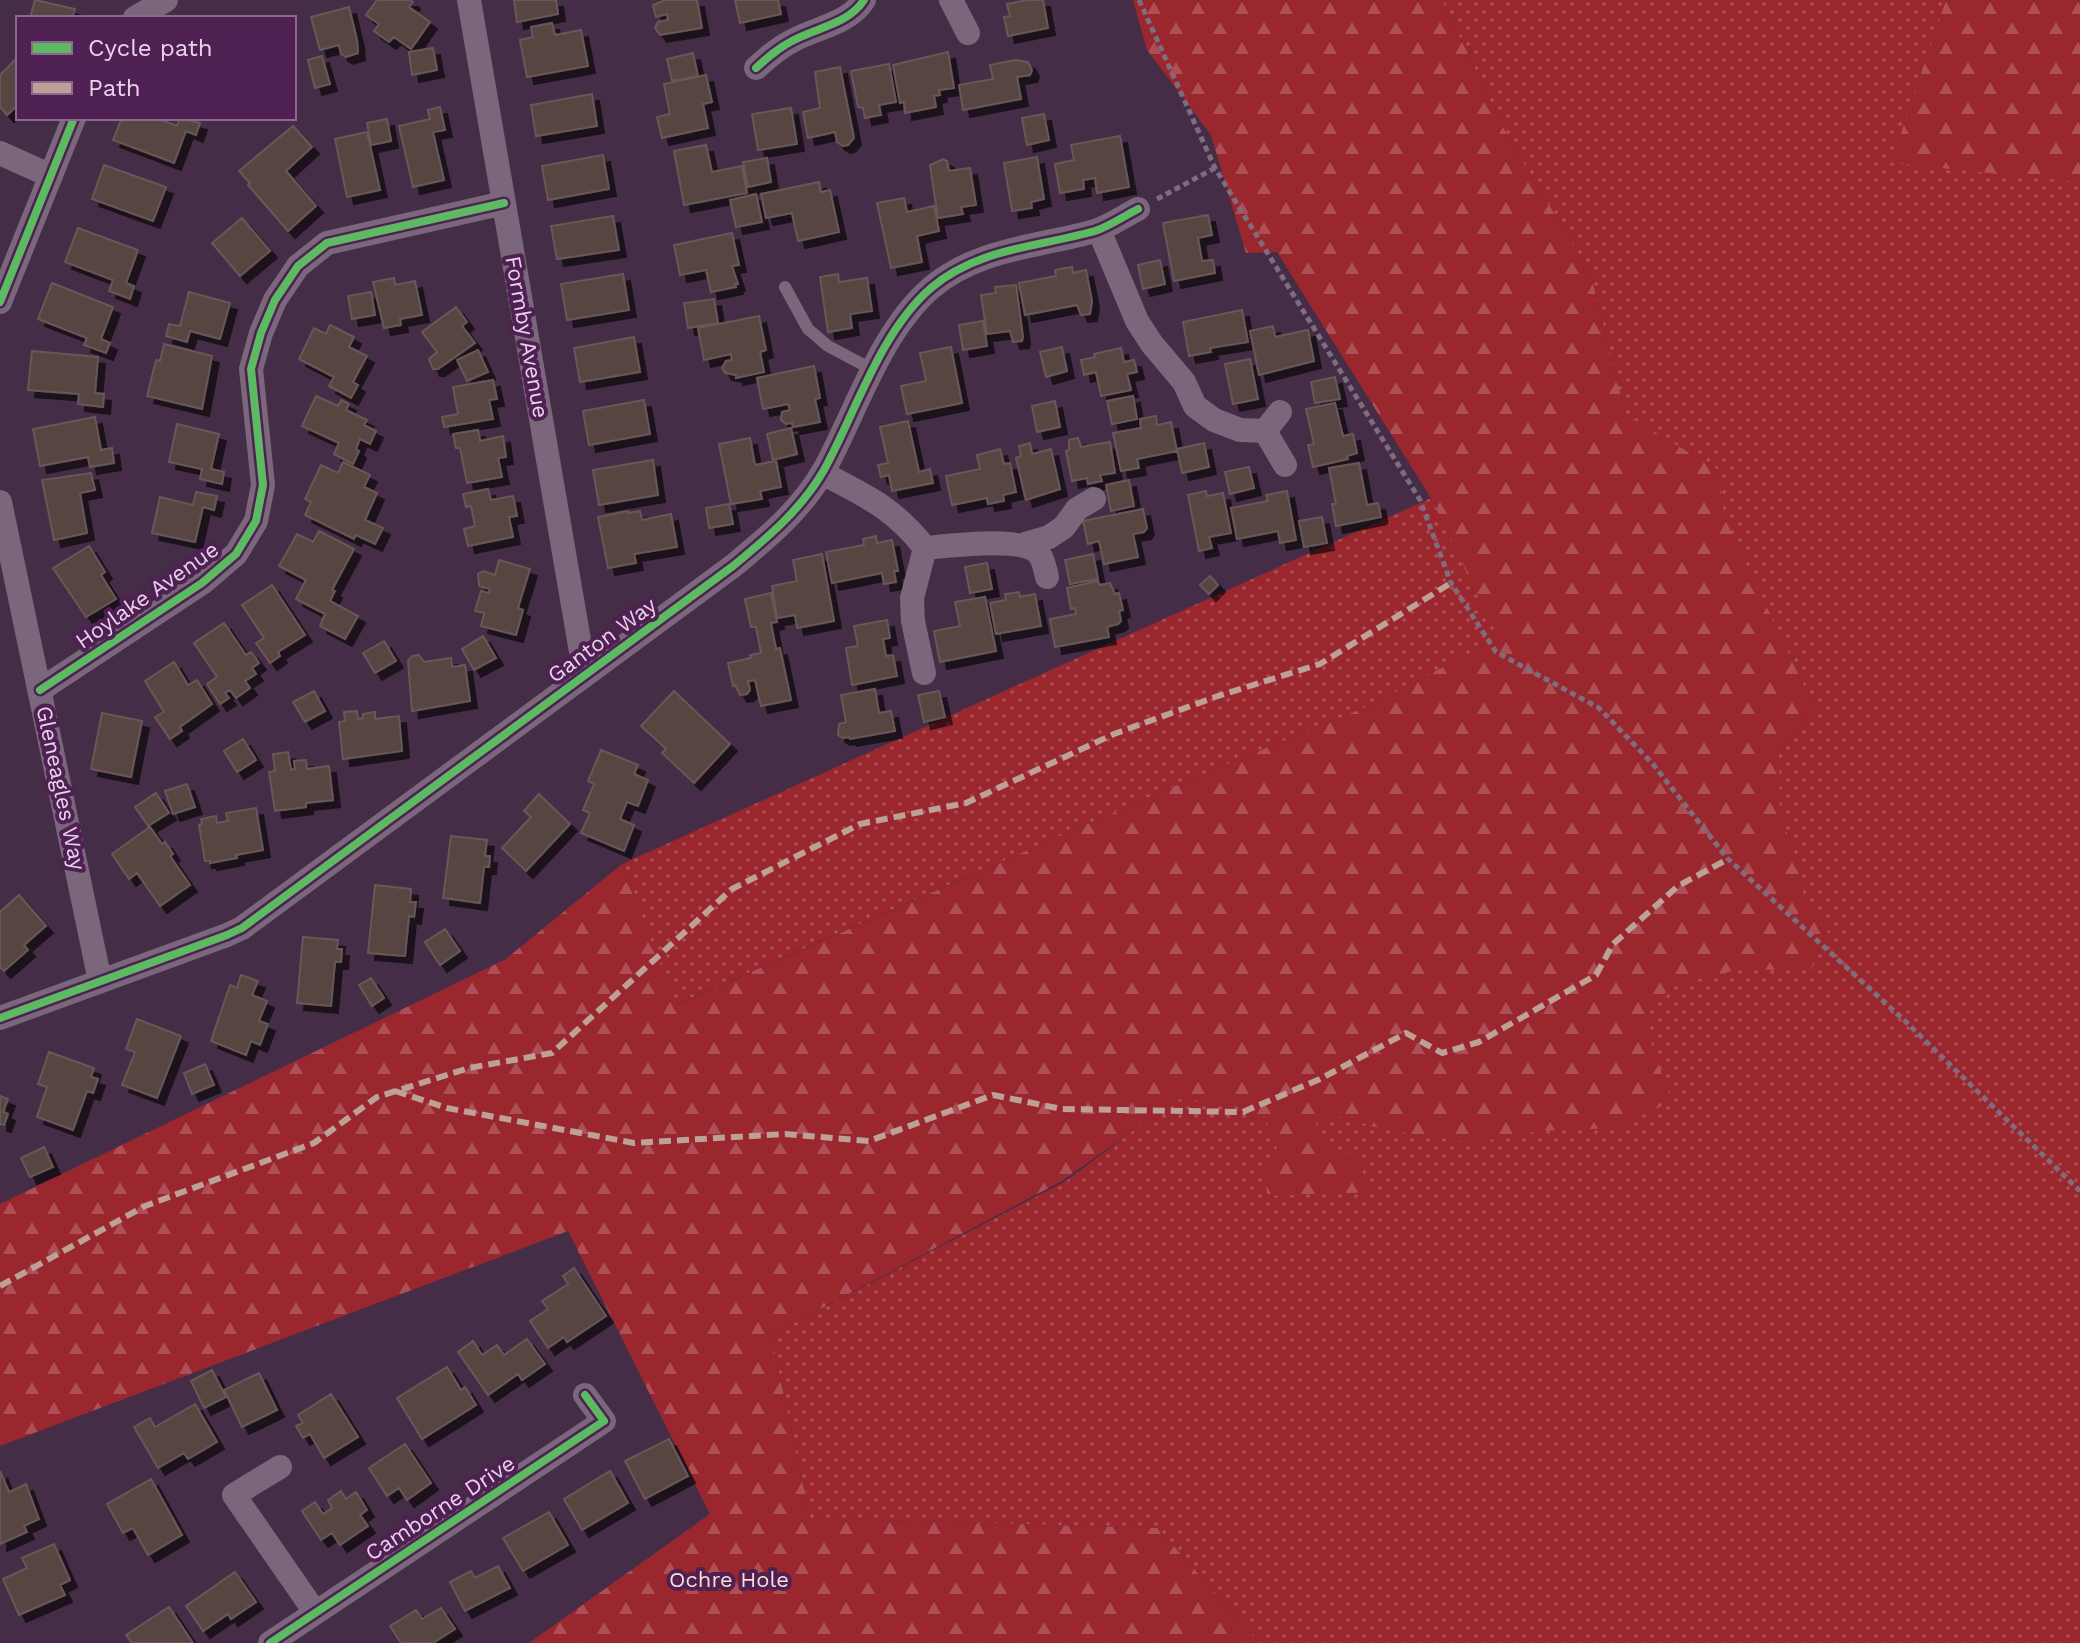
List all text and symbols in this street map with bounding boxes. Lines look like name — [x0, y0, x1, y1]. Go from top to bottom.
legend — [16, 16, 296, 120]
text: Cycle path — [88, 34, 213, 62]
text: Path — [88, 74, 141, 102]
street label: Formby Avenue — [500, 254, 554, 420]
street label: Hoylake Avenue — [71, 536, 223, 654]
street label: Ganton Way — [543, 592, 662, 688]
street label: Gleneagles Way — [31, 704, 91, 873]
street label: Camborne Drive — [361, 1450, 519, 1566]
park label: Ochre Hole — [669, 1567, 789, 1592]

